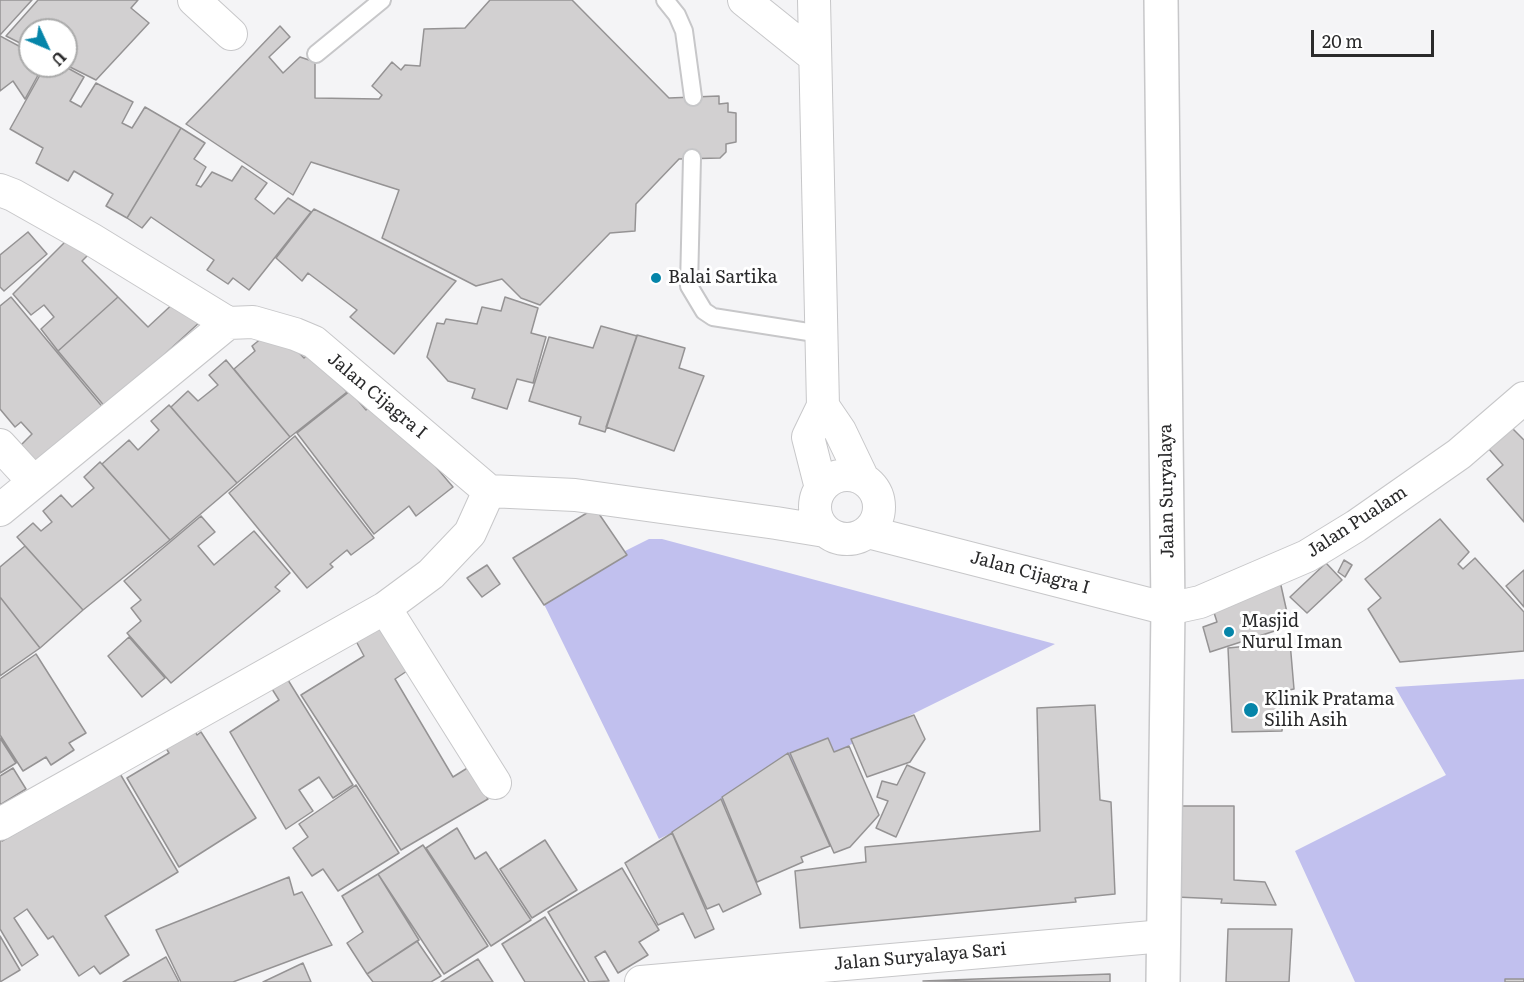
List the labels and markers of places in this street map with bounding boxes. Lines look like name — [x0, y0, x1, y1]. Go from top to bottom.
place label: Balai Sartika — [668, 267, 777, 289]
marker: Balai Sartika — [649, 271, 663, 285]
place label: Masjid Nurul Iman — [1241, 611, 1343, 654]
marker: Masjid Nurul Iman — [1222, 625, 1236, 639]
place label: Klinik Pratama Silih Asih — [1264, 689, 1394, 732]
marker: Klinik Pratama Silih Asih — [1242, 701, 1260, 719]

